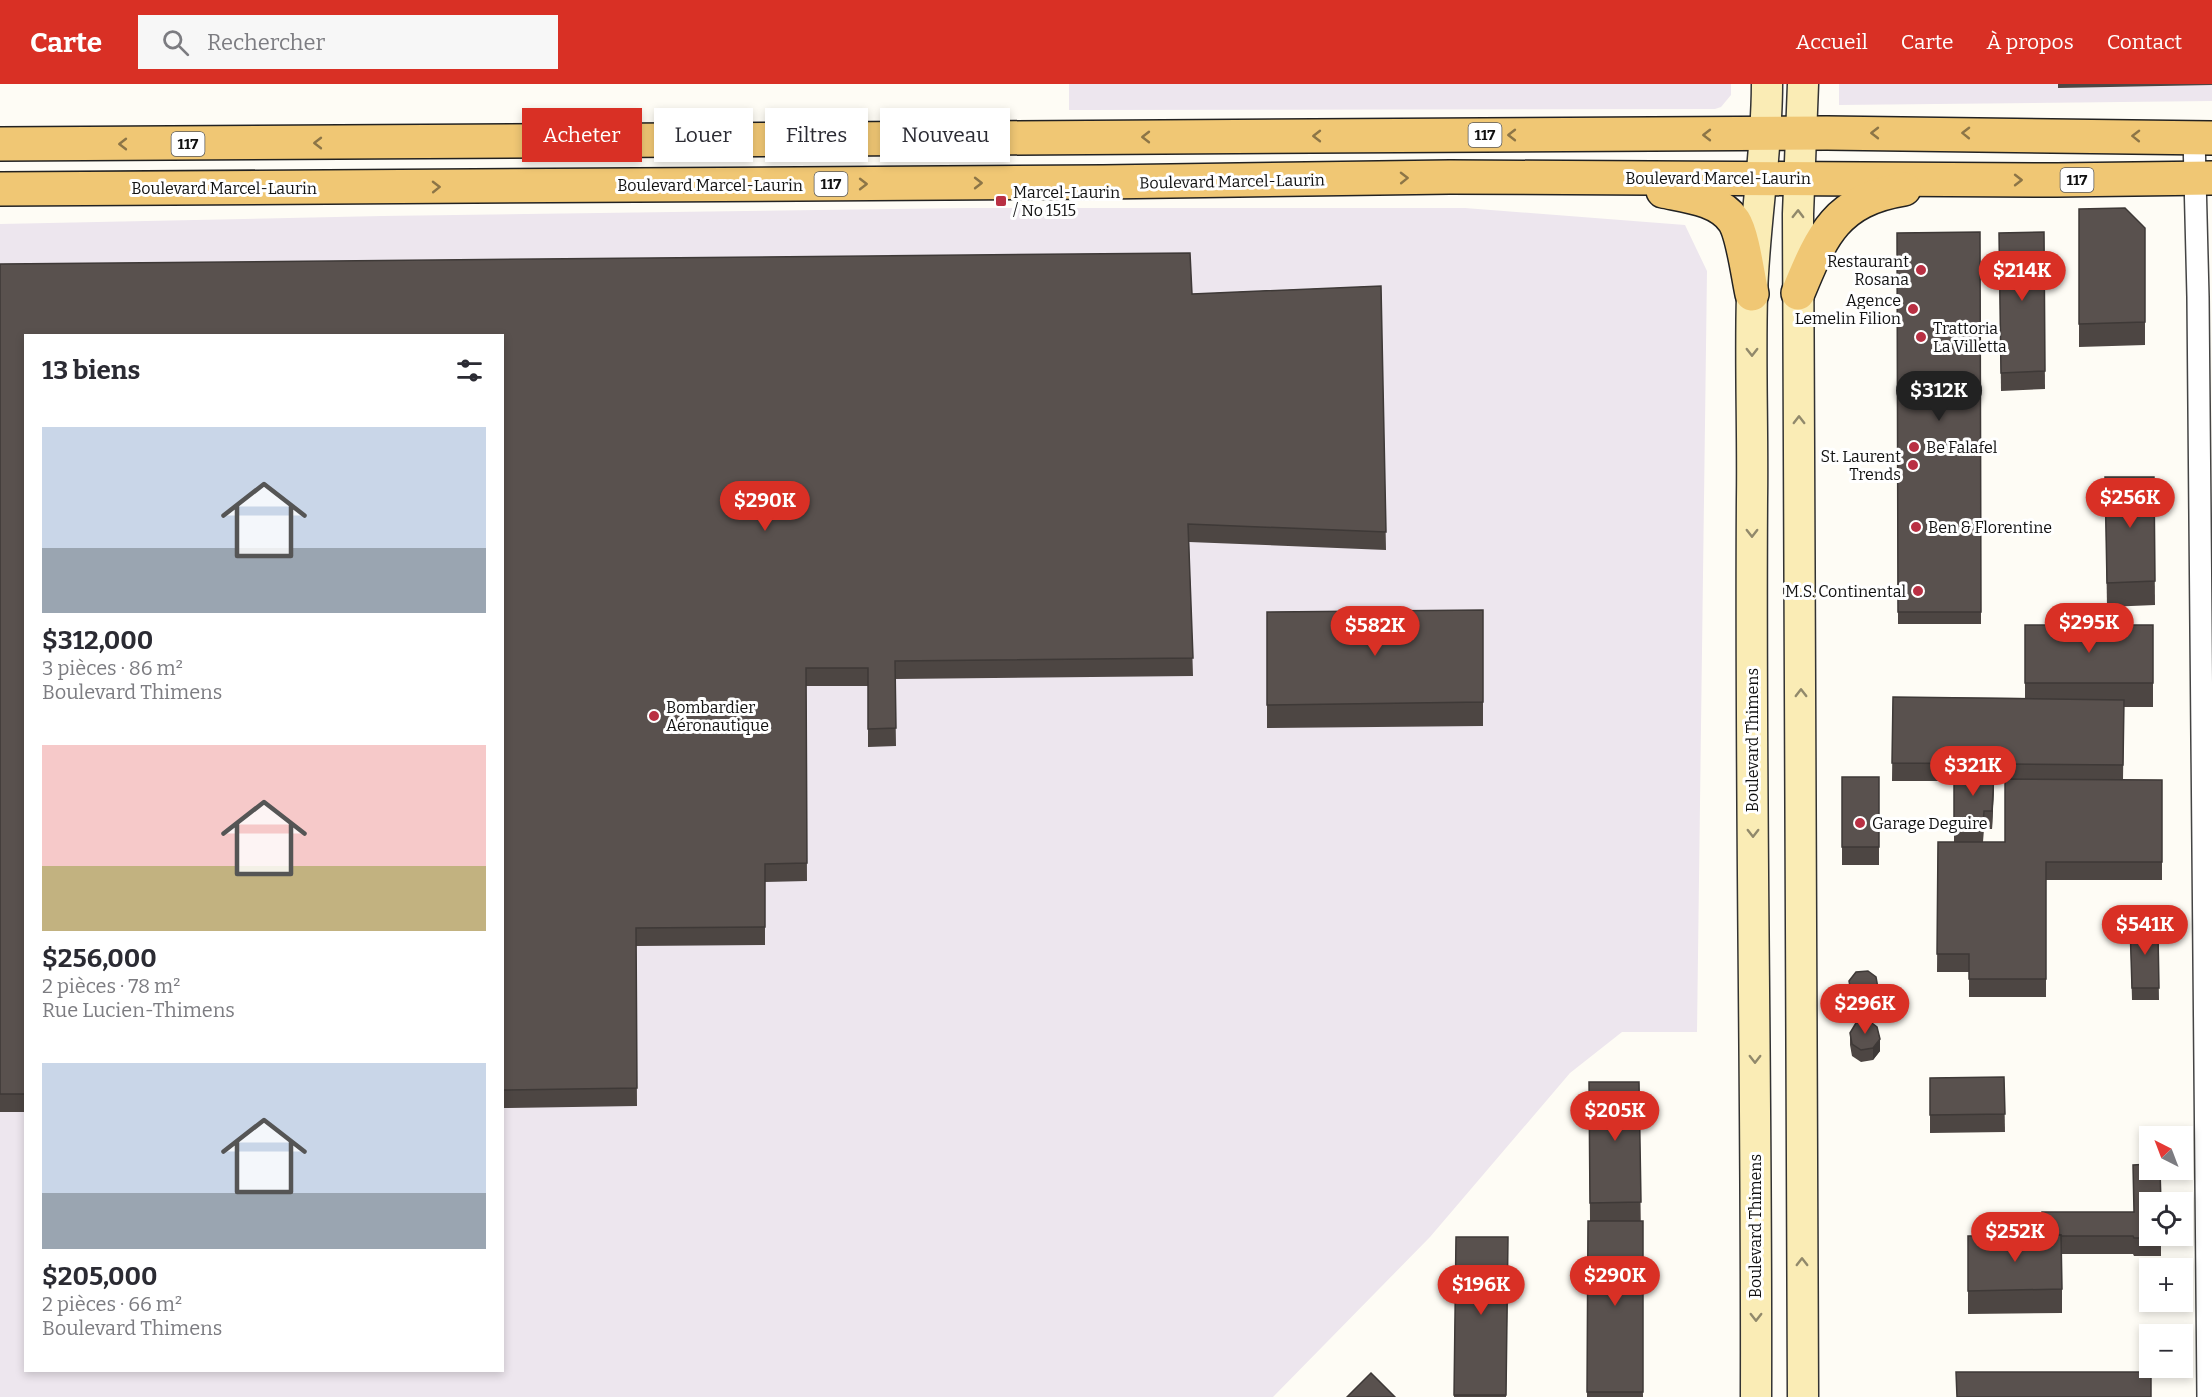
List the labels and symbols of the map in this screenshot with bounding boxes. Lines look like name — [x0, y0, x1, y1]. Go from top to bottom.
road number: 117 — [1468, 123, 1502, 147]
one-way arrow — [1871, 127, 1880, 139]
one-way arrow — [1961, 127, 1970, 140]
one-way arrow — [1508, 129, 1517, 141]
one-way arrow — [1703, 129, 1712, 141]
one-way arrow — [1313, 130, 1322, 142]
one-way arrow — [2131, 130, 2140, 142]
one-way arrow — [1142, 131, 1151, 143]
road number: 117 — [172, 132, 204, 156]
one-way arrow — [313, 137, 322, 149]
one-way arrow — [118, 138, 127, 150]
road number: 117 — [2060, 168, 2094, 192]
street label: Boulevard Marcel-Laurin — [1625, 169, 1811, 188]
street label: Boulevard Marcel-Laurin — [1139, 170, 1325, 193]
road number: 117 — [814, 172, 848, 196]
one-way arrow — [1400, 172, 1409, 185]
one-way arrow — [2013, 174, 2022, 186]
street label: Boulevard Marcel-Laurin — [617, 176, 803, 195]
one-way arrow — [974, 177, 983, 189]
one-way arrow — [858, 178, 867, 190]
street label: Boulevard Marcel-Laurin — [131, 179, 317, 198]
one-way arrow — [431, 181, 440, 193]
place label: Marcel-Laurin / No 1515 — [1013, 183, 1120, 220]
marker: Marcel-Laurin / No 1515 — [994, 194, 1008, 208]
one-way arrow — [1792, 210, 1804, 219]
pin: $214K — [1980, 251, 2064, 302]
place label: Restaurant Rosana — [1827, 252, 1909, 289]
marker: Restaurant Rosana — [1914, 263, 1928, 277]
place label: Agence Lemelin Filion — [1795, 291, 1901, 328]
marker: Agence Lemelin Filion — [1906, 302, 1920, 316]
place label: Trattoria La Villetta — [1933, 319, 2007, 356]
marker: Trattoria La Villetta — [1914, 330, 1928, 344]
one-way arrow — [1746, 348, 1758, 357]
pin: $312K — [1897, 371, 1981, 422]
one-way arrow — [1793, 415, 1806, 424]
place label: Be Falafel — [1926, 438, 1998, 457]
marker: Be Falafel — [1907, 440, 1921, 454]
place label: St. Laurent Trends — [1821, 447, 1901, 484]
marker: St. Laurent Trends — [1906, 458, 1920, 472]
pin: $256K — [2088, 478, 2172, 529]
pin: $290K — [723, 481, 807, 532]
place label: Ben & Florentine — [1928, 518, 2052, 537]
marker: Ben & Florentine — [1909, 520, 1923, 534]
one-way arrow — [1746, 529, 1758, 538]
place label: M.S. Continental — [1785, 582, 1906, 601]
marker: M.S. Continental — [1911, 584, 1925, 598]
pin: $295K — [2047, 603, 2131, 654]
pin: $582K — [1333, 606, 1417, 657]
street label: Boulevard Thimens — [1743, 668, 1762, 812]
one-way arrow — [1795, 688, 1807, 697]
place label: Bombardier Aéronautique — [666, 698, 769, 735]
marker: Bombardier Aéronautique — [647, 709, 661, 723]
pin: $321K — [1931, 746, 2015, 797]
place label: Garage Deguire — [1872, 814, 1988, 833]
marker: Garage Deguire — [1853, 816, 1867, 830]
one-way arrow — [1747, 828, 1759, 837]
pin: $541K — [2103, 905, 2187, 956]
pin: $296K — [1823, 984, 1907, 1035]
one-way arrow — [1749, 1055, 1761, 1064]
pin: $205K — [1573, 1091, 1657, 1142]
north arrow — [2139, 1126, 2193, 1180]
street label: Boulevard Thimens — [1746, 1154, 1765, 1298]
pin: $252K — [1973, 1212, 2057, 1263]
pin: $290K — [1573, 1256, 1657, 1307]
one-way arrow — [1796, 1257, 1808, 1266]
pin: $196K — [1439, 1265, 1523, 1316]
one-way arrow — [1750, 1313, 1762, 1322]

